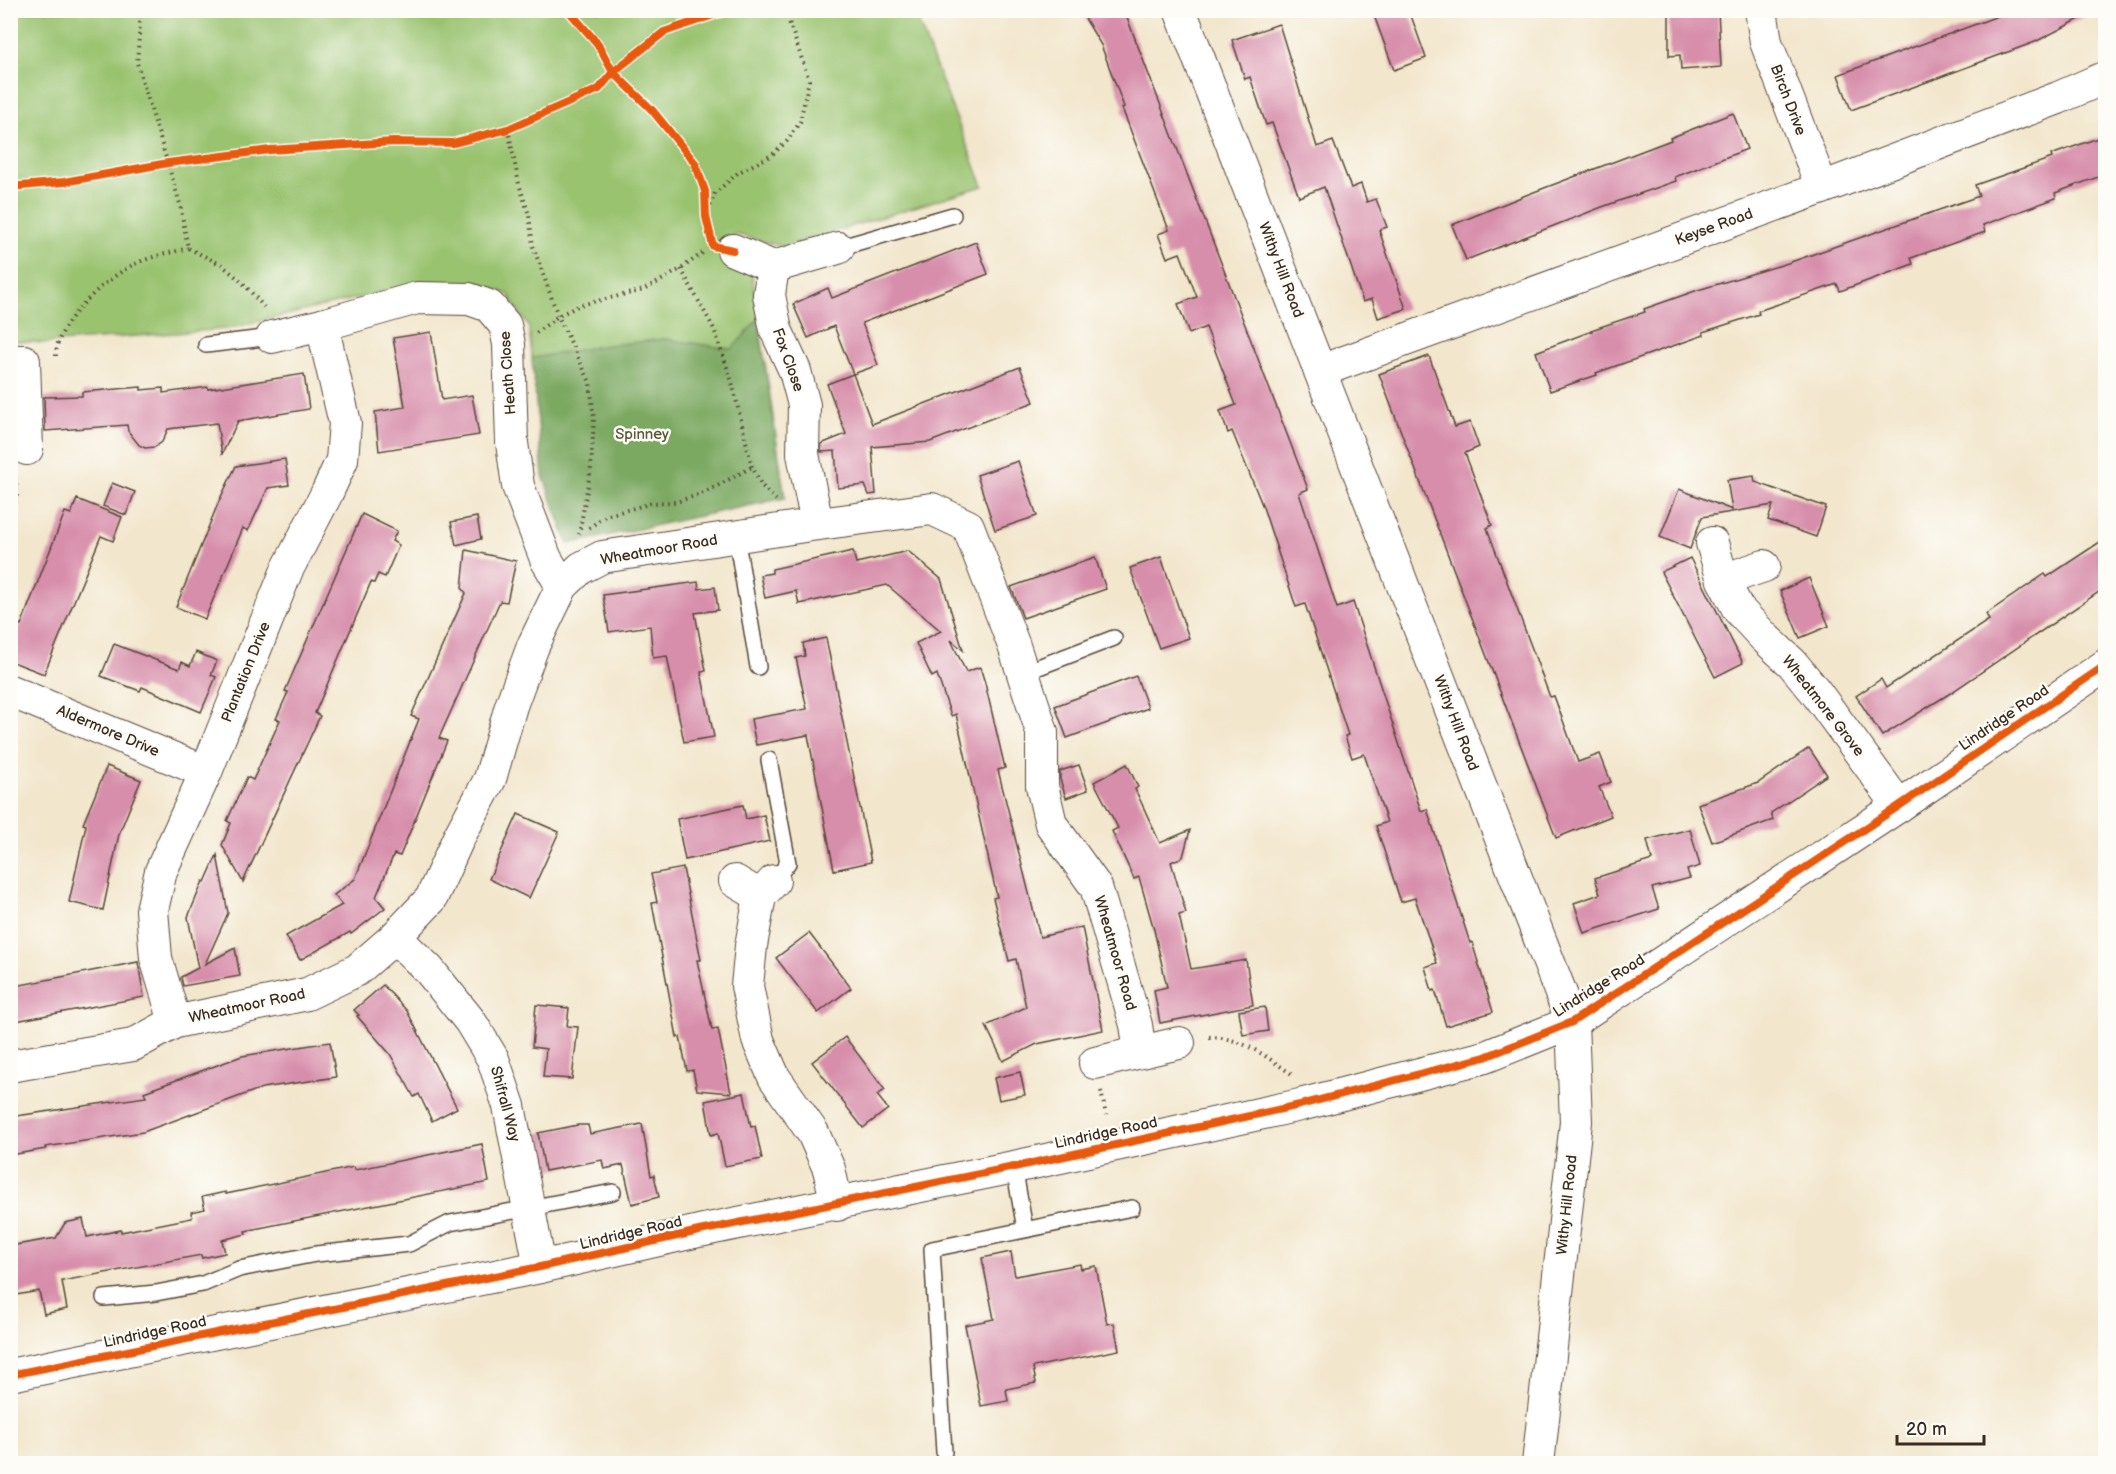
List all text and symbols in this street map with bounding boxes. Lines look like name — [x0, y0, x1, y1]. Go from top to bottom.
street label: Birch Drive — [1766, 62, 1810, 138]
street label: Keyse Road — [1672, 204, 1756, 250]
street label: Withy Hill Road — [1254, 220, 1308, 320]
street label: Fox Close — [768, 326, 808, 395]
street label: Heath Close — [496, 330, 520, 416]
park label: Spinney — [615, 425, 669, 444]
street label: Wheatmoor Road — [599, 530, 719, 570]
street label: Plantation Drive — [217, 619, 275, 725]
street label: Wheatmore Grove — [1778, 652, 1868, 760]
street label: Withy Hill Road — [1429, 673, 1483, 773]
street label: Lindridge Road — [1955, 681, 2053, 755]
street label: Aldermore Drive — [54, 701, 162, 761]
street label: Wheatmoor Road — [1090, 893, 1140, 1013]
street label: Lindridge Road — [1550, 950, 1648, 1022]
street label: Wheatmoor Road — [187, 984, 307, 1028]
street label: Shifrall Way — [486, 1064, 524, 1144]
street label: Lindridge Road — [1053, 1113, 1159, 1153]
street label: Withy Hill Road — [1552, 1154, 1582, 1256]
street label: Lindridge Road — [578, 1212, 684, 1254]
street label: Lindridge Road — [102, 1312, 208, 1352]
scale bar — [1897, 1408, 1984, 1446]
text: 20 m — [1906, 1419, 1947, 1440]

